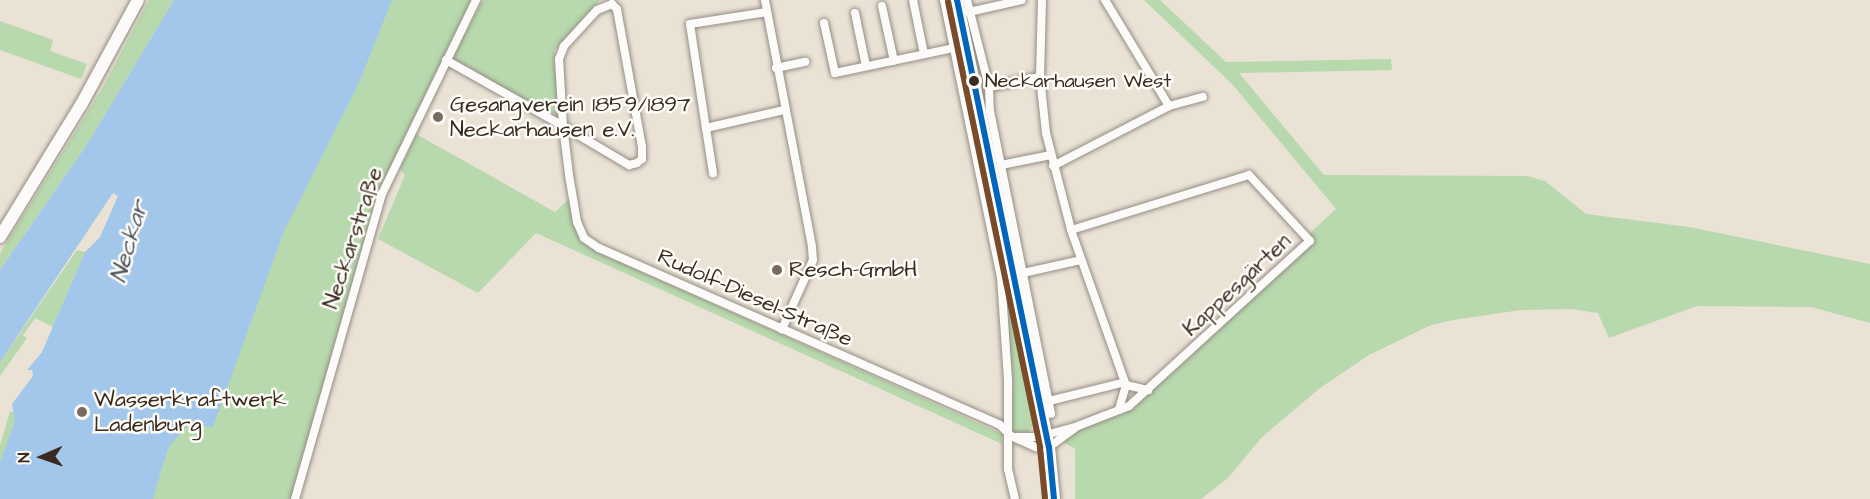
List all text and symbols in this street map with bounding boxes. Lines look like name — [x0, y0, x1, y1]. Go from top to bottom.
place label: Neckarhausen West — [985, 69, 1171, 93]
marker: Neckarhausen West — [968, 75, 980, 87]
place label: Gesangverein 1859/1897 Neckarhausen e.V. — [450, 91, 691, 142]
marker: Gesangverein 1859/1897 Neckarhausen e.V. — [431, 110, 445, 124]
street label: Neckarstraße — [318, 164, 388, 312]
water label: Neckar — [105, 198, 155, 286]
street label: Kappesgärten — [1177, 228, 1297, 342]
street label: Rudolf-Diesel-Straße — [653, 243, 857, 353]
place label: Resch-GmbH — [789, 257, 917, 283]
marker: Resch-GmbH — [770, 263, 784, 277]
place label: Wasserkraftwerk Ladenburg — [94, 386, 286, 438]
marker: Wasserkraftwerk Ladenburg — [75, 405, 89, 419]
north arrow — [12, 427, 72, 487]
text: N — [13, 452, 35, 463]

